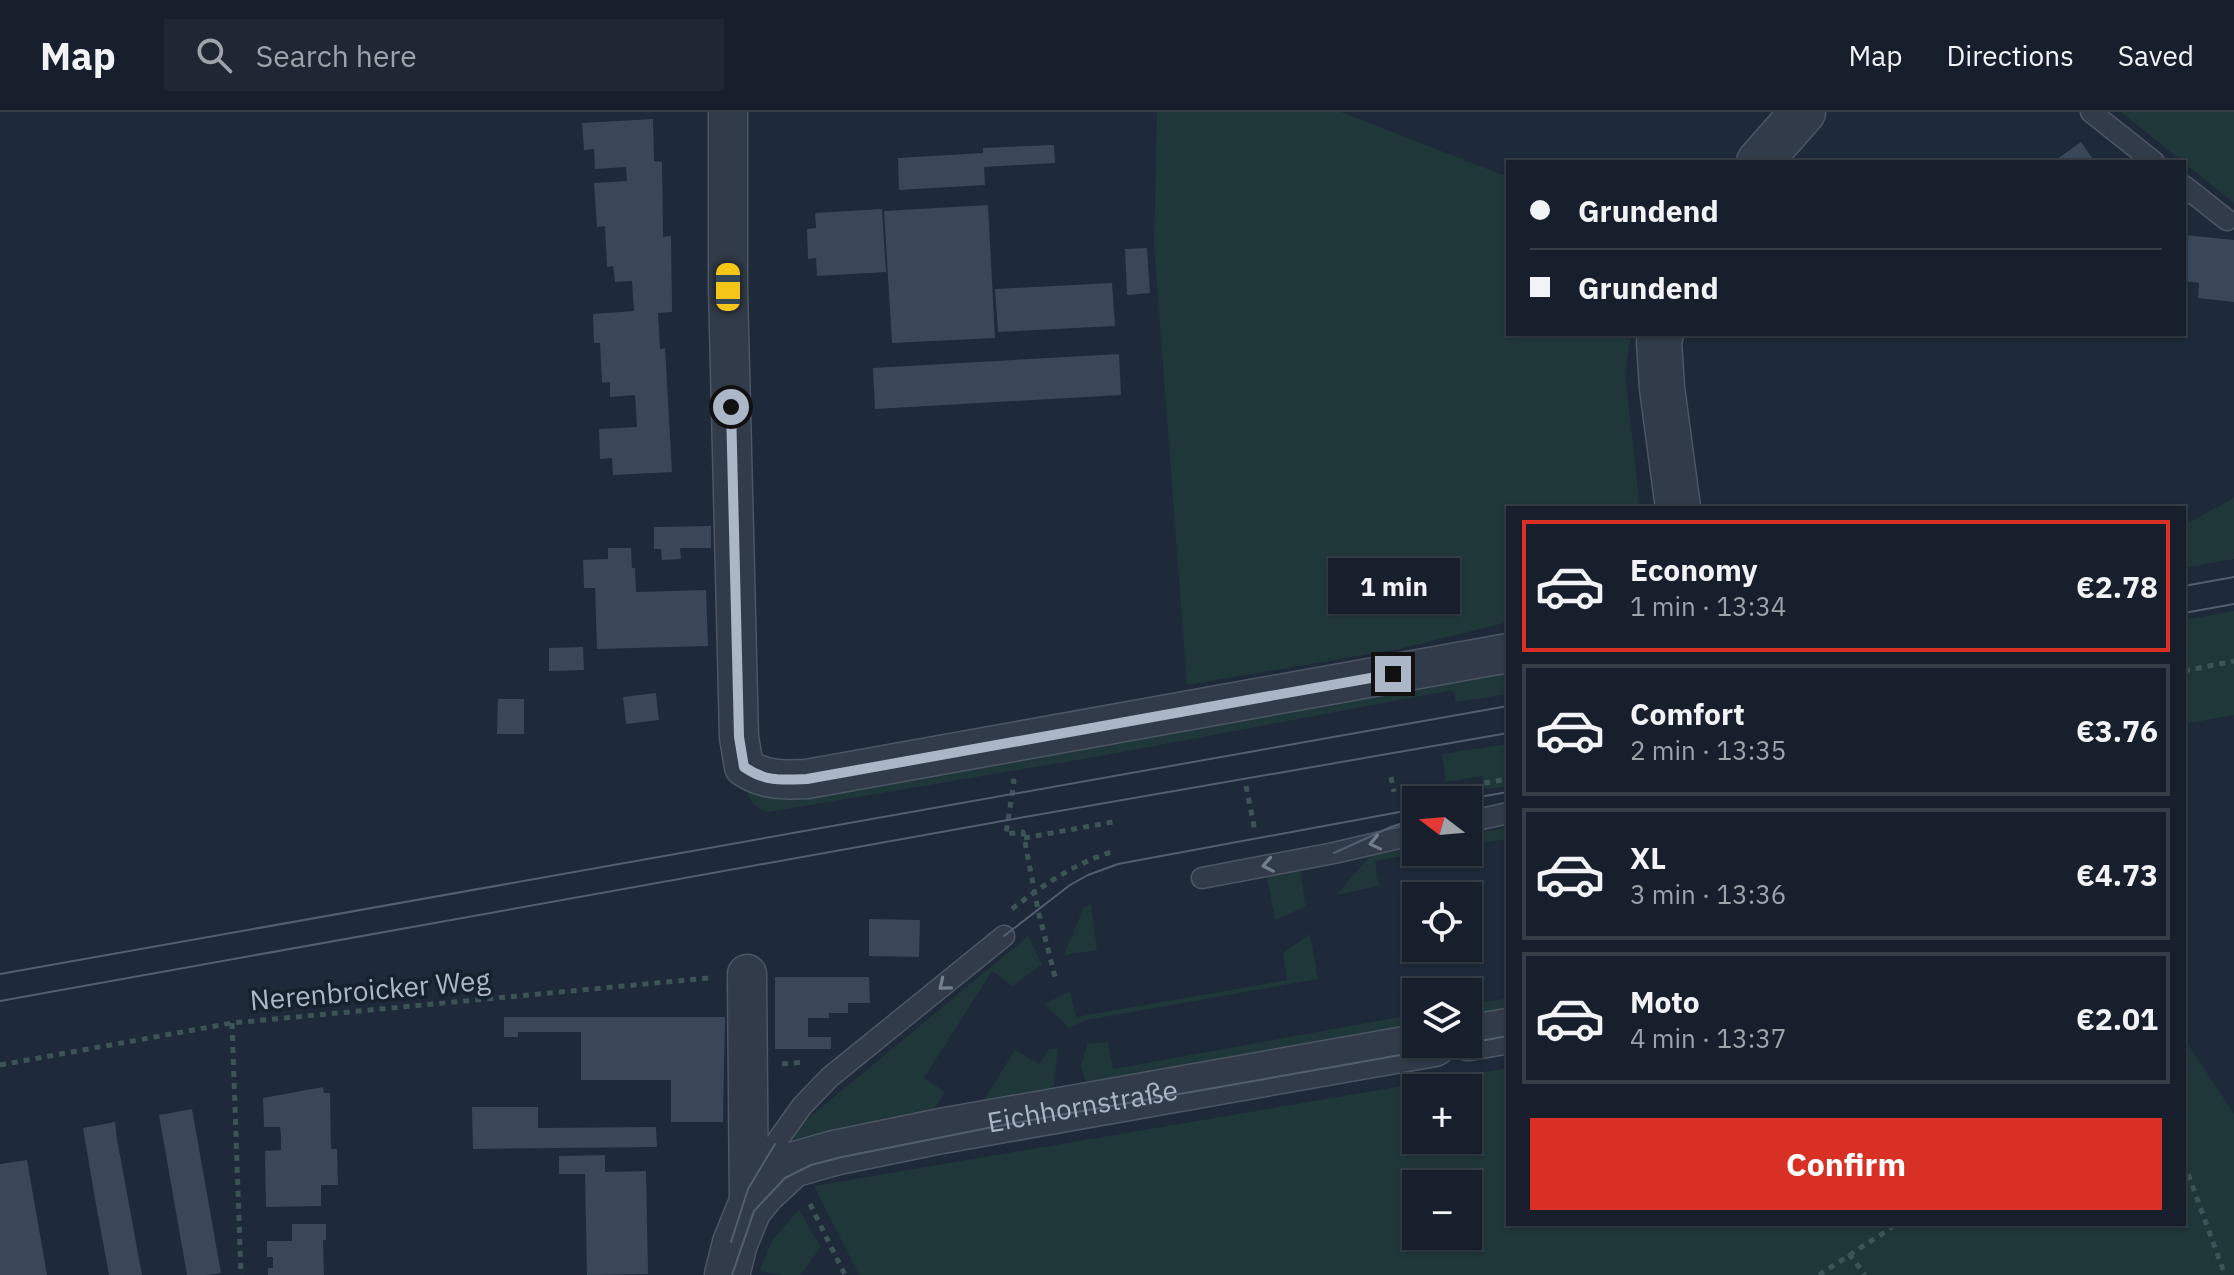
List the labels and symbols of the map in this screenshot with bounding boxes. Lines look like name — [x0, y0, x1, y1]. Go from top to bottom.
car — [716, 263, 740, 311]
route start — [713, 389, 749, 425]
callout: 1 min — [1327, 558, 1459, 614]
route end — [1375, 656, 1411, 692]
north arrow — [1402, 786, 1482, 866]
one-way arrow — [1369, 834, 1382, 851]
one-way arrow — [1261, 856, 1275, 873]
street label: Nerenbroicker Weg — [248, 961, 492, 1018]
one-way arrow — [938, 976, 953, 990]
street label: Eichhornstraße — [984, 1071, 1181, 1141]

